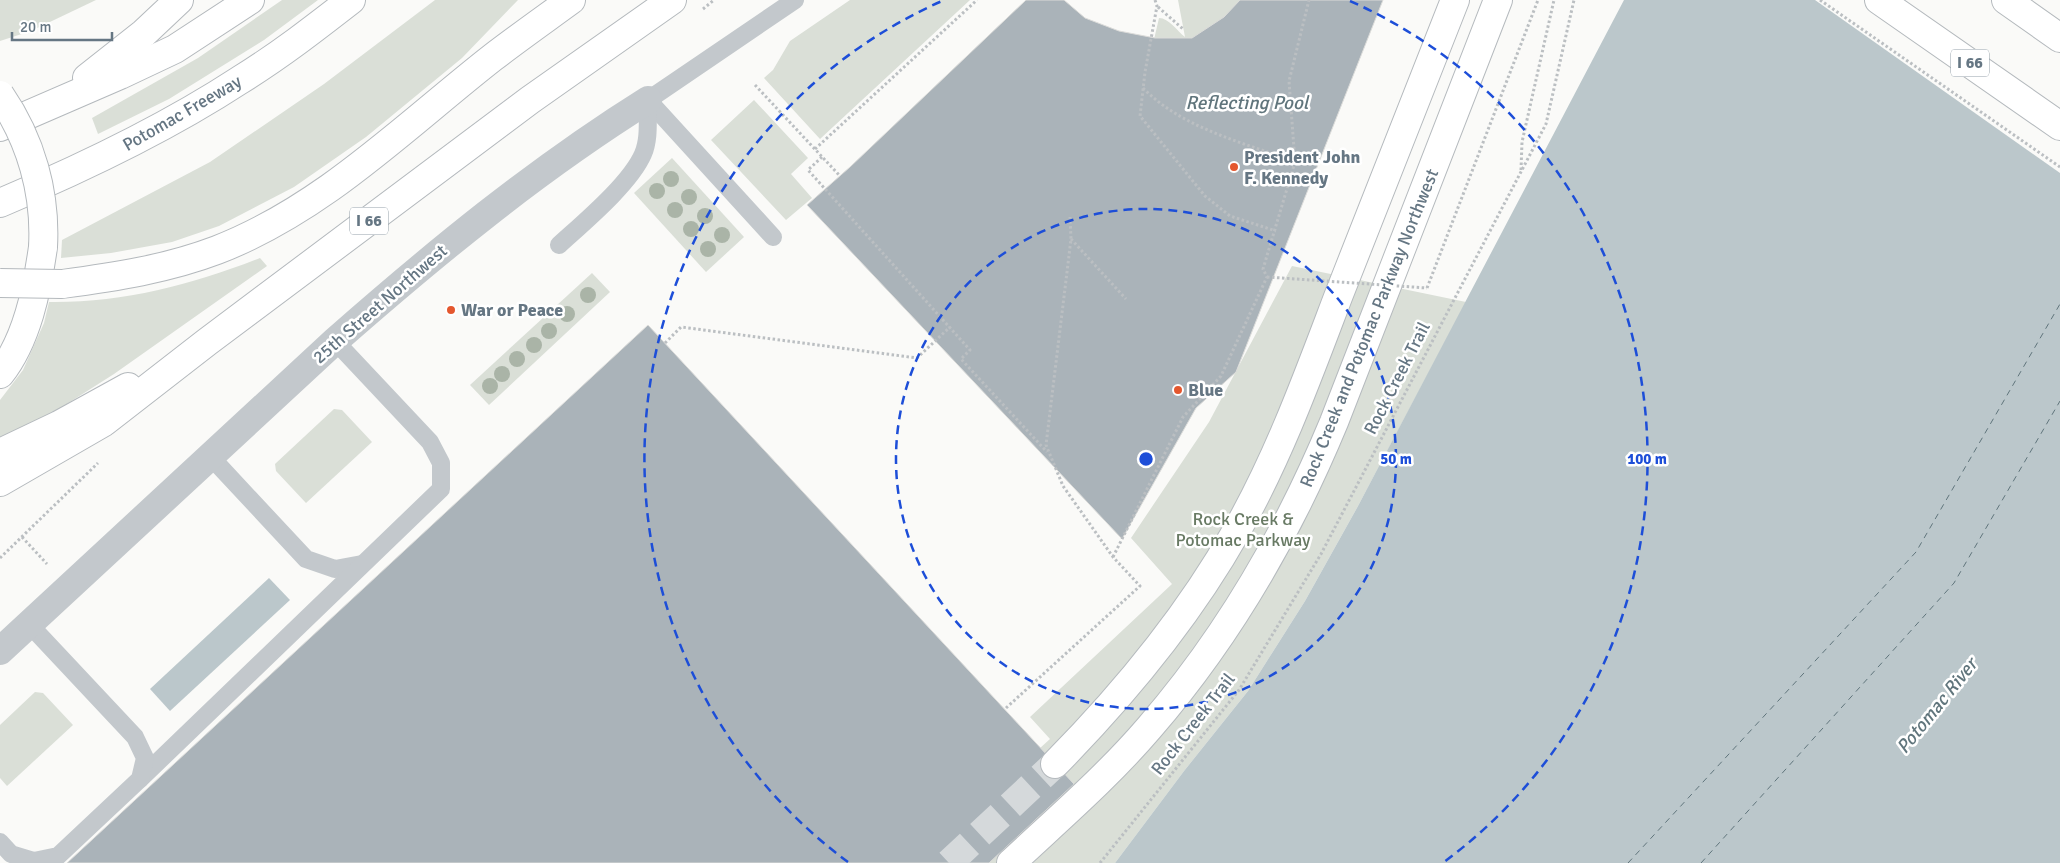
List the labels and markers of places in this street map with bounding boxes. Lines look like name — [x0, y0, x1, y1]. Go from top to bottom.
place label: President John F. Kennedy — [1244, 146, 1360, 189]
marker: President John F. Kennedy — [1228, 161, 1240, 173]
place label: War or Peace — [461, 299, 563, 321]
marker: War or Peace — [445, 304, 457, 316]
place label: Blue — [1188, 379, 1223, 401]
marker: Blue — [1172, 384, 1184, 396]
centre of rings — [1137, 450, 1155, 468]

